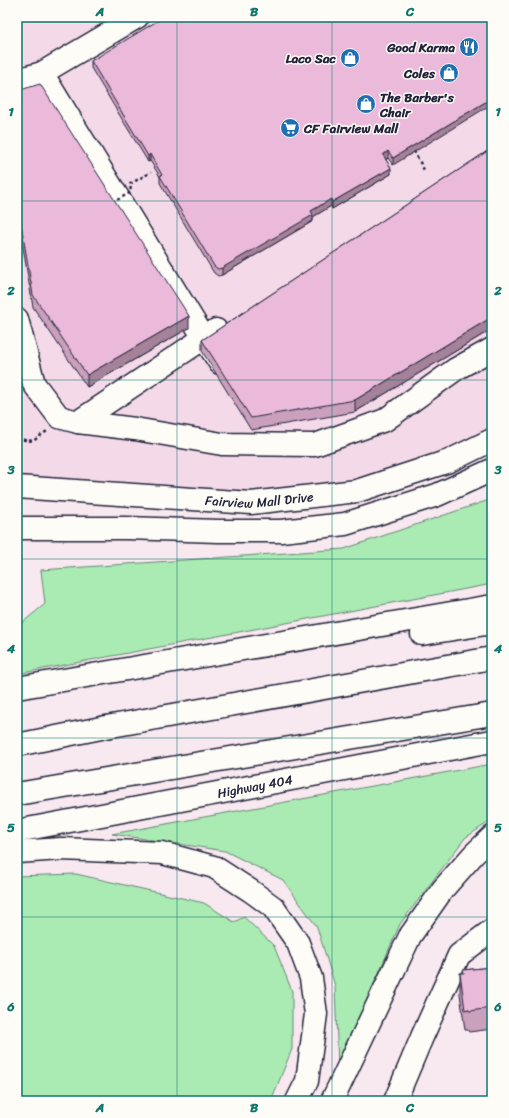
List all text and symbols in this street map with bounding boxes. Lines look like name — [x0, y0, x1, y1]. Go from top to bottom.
text: A — [95, 0, 104, 23]
text: B — [250, 0, 259, 23]
text: C — [405, 0, 415, 23]
place label: Good Karma — [386, 36, 455, 59]
restaurant icon: Good Karma — [458, 36, 480, 58]
place label: Laco Sac — [286, 47, 337, 70]
shop icon: Laco Sac — [339, 47, 361, 69]
place label: Coles — [403, 62, 436, 85]
shop icon: Coles — [438, 62, 460, 84]
place label: The Barber's Chair — [379, 86, 455, 124]
shop icon: The Barber's Chair — [355, 93, 377, 115]
text: 1 — [8, 100, 14, 123]
text: 1 — [495, 100, 501, 123]
supermarket icon: CF Fairview Mall — [279, 117, 301, 139]
place label: CF Fairview Mall — [303, 117, 400, 140]
text: 2 — [6, 279, 15, 302]
text: 2 — [493, 279, 502, 302]
text: 3 — [6, 458, 15, 481]
text: 3 — [493, 458, 502, 481]
street label: Fairview Mall Drive — [204, 485, 315, 515]
text: 4 — [6, 637, 16, 660]
text: 4 — [493, 637, 503, 660]
street label: Highway 404 — [215, 768, 295, 805]
text: 5 — [7, 816, 15, 839]
text: 5 — [494, 816, 502, 839]
text: 6 — [6, 995, 15, 1018]
text: 6 — [493, 995, 502, 1018]
text: A — [95, 1096, 104, 1118]
text: B — [250, 1096, 259, 1118]
text: C — [405, 1096, 415, 1118]

